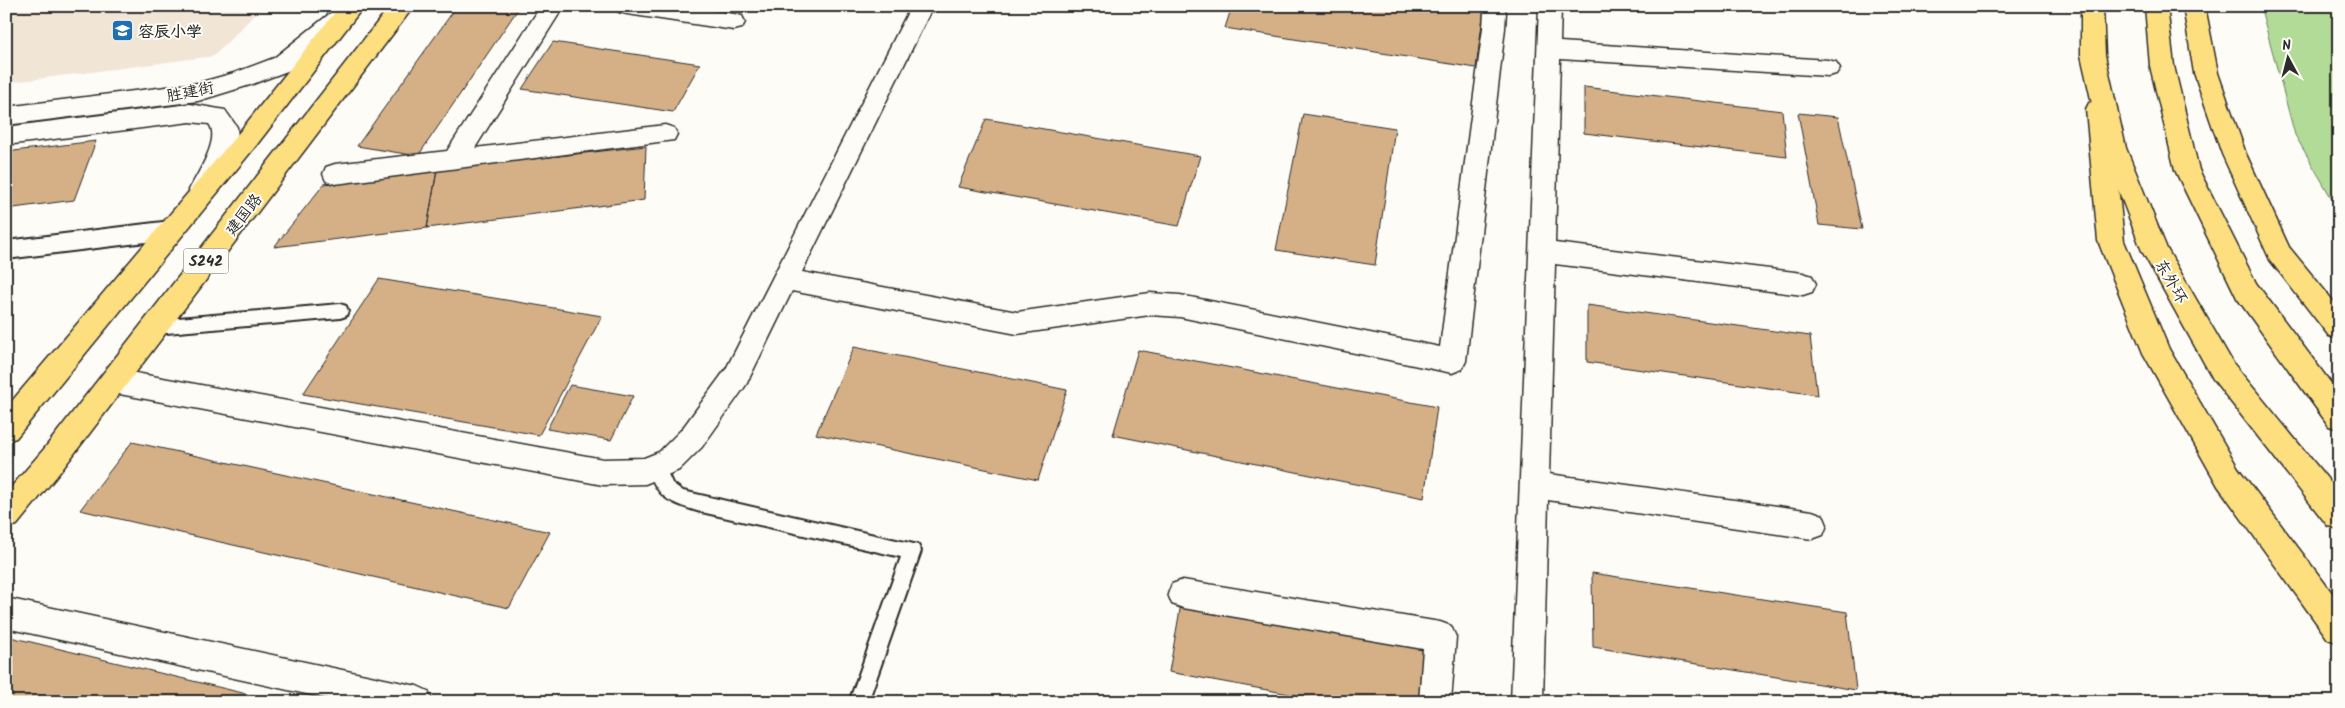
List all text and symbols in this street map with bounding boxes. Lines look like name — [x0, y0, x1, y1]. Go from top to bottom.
school or university icon: 容辰小学 — [110, 19, 134, 43]
place label: 容辰小学 — [138, 20, 202, 45]
north arrow — [2262, 32, 2312, 82]
text: N — [2281, 35, 2292, 58]
street label: 胜建街 — [164, 76, 216, 109]
street label: 建国路 — [220, 188, 269, 242]
road number: S242 — [184, 248, 228, 274]
street label: 东外环 — [2148, 255, 2194, 309]

